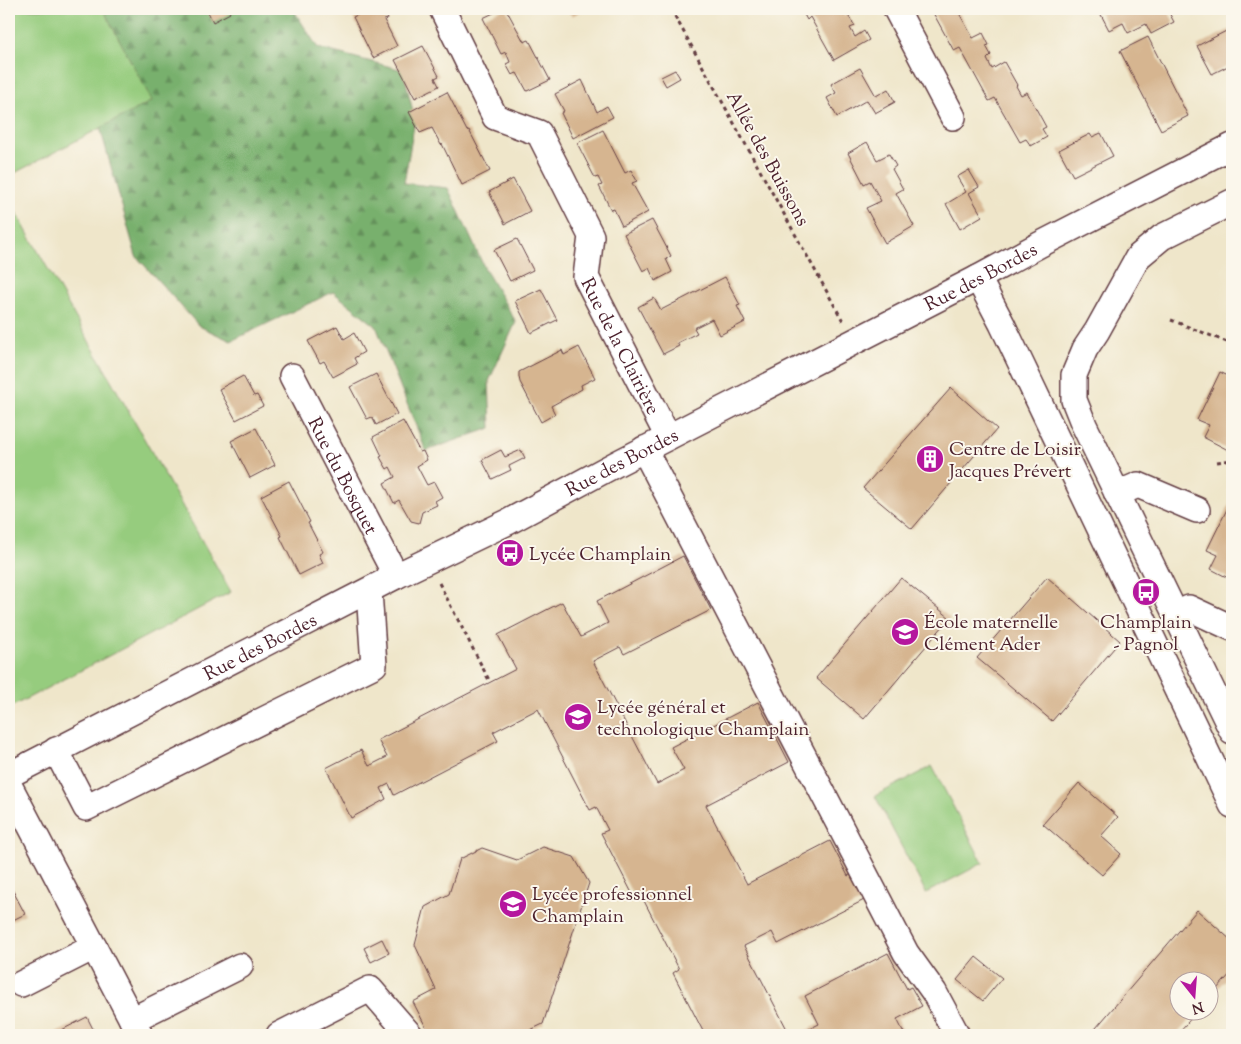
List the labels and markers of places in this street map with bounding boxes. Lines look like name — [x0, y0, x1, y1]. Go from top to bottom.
place label: Centre de Loisir Jacques Prévert — [948, 437, 1081, 486]
building icon: Centre de Loisir Jacques Prévert — [915, 444, 945, 474]
bus stop icon: Lycée Champlain — [495, 538, 525, 568]
place label: Lycée Champlain — [529, 542, 671, 569]
bus stop icon: Champlain - Pagnol — [1131, 577, 1161, 607]
place label: École maternelle Clément Ader — [924, 610, 1058, 659]
place label: Champlain - Pagnol — [1100, 610, 1192, 659]
school or university icon: École maternelle Clément Ader — [890, 617, 920, 647]
place label: Lycée général et technologique Champlain — [597, 695, 810, 744]
school or university icon: Lycée général et technologique Champlain — [563, 702, 593, 732]
place label: Lycée professionnel Champlain — [532, 882, 692, 931]
school or university icon: Lycée professionnel Champlain — [498, 889, 528, 919]

